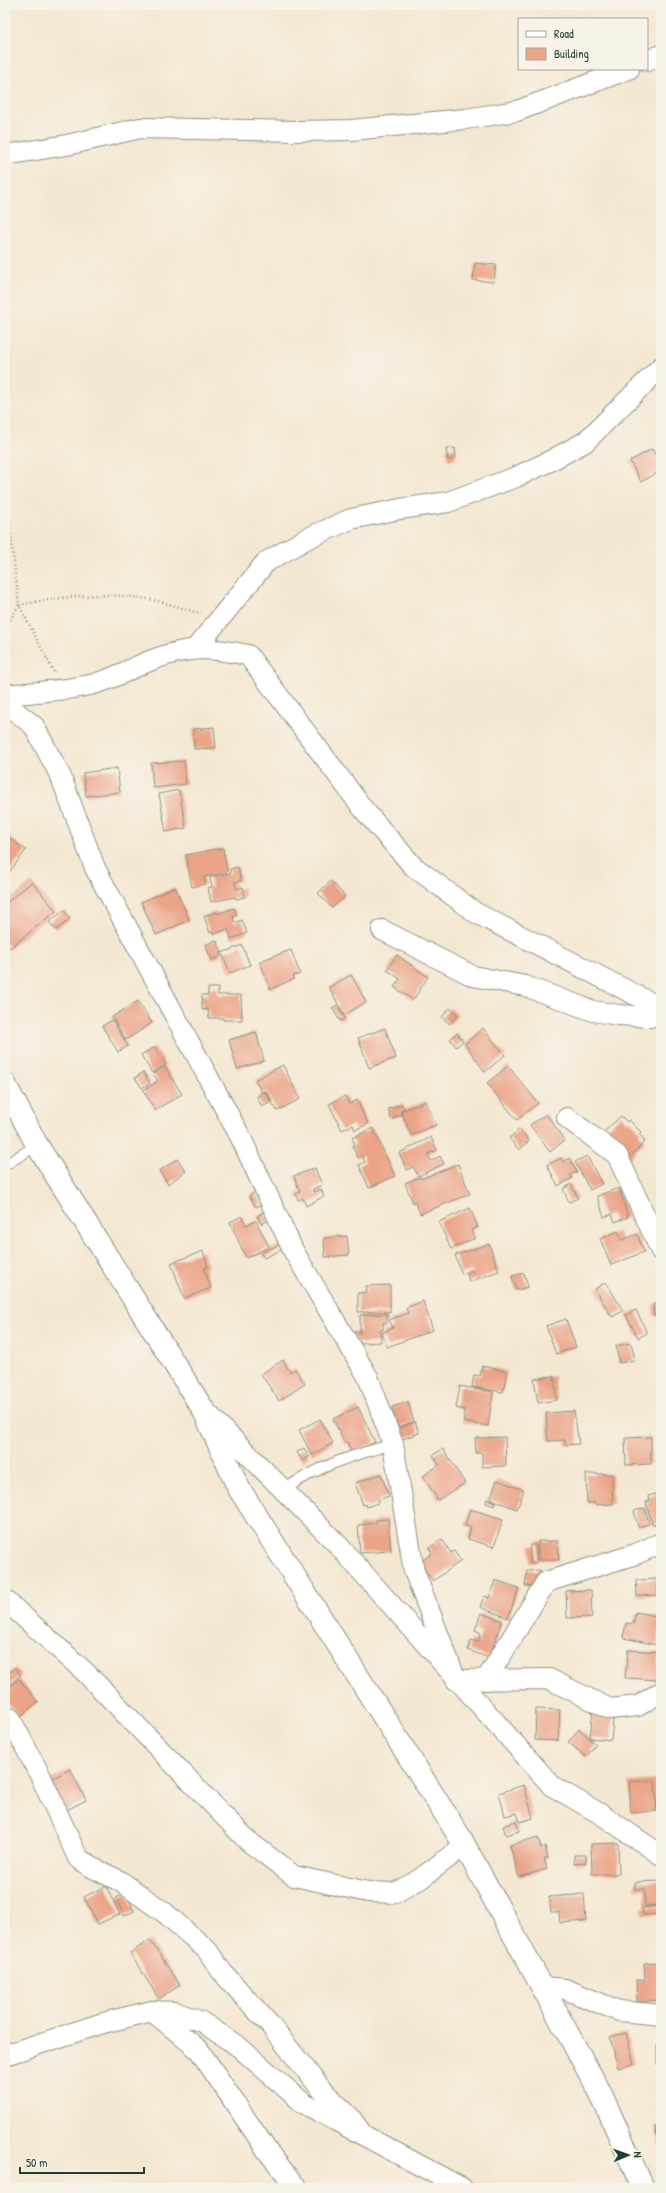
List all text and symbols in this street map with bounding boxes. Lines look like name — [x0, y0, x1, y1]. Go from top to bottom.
legend — [518, 18, 648, 70]
text: Road — [554, 25, 574, 42]
text: Building — [554, 45, 589, 62]
north arrow — [608, 2135, 648, 2175]
scale bar — [20, 2149, 144, 2175]
text: N — [631, 2151, 645, 2158]
text: 50 m — [26, 2154, 47, 2171]

